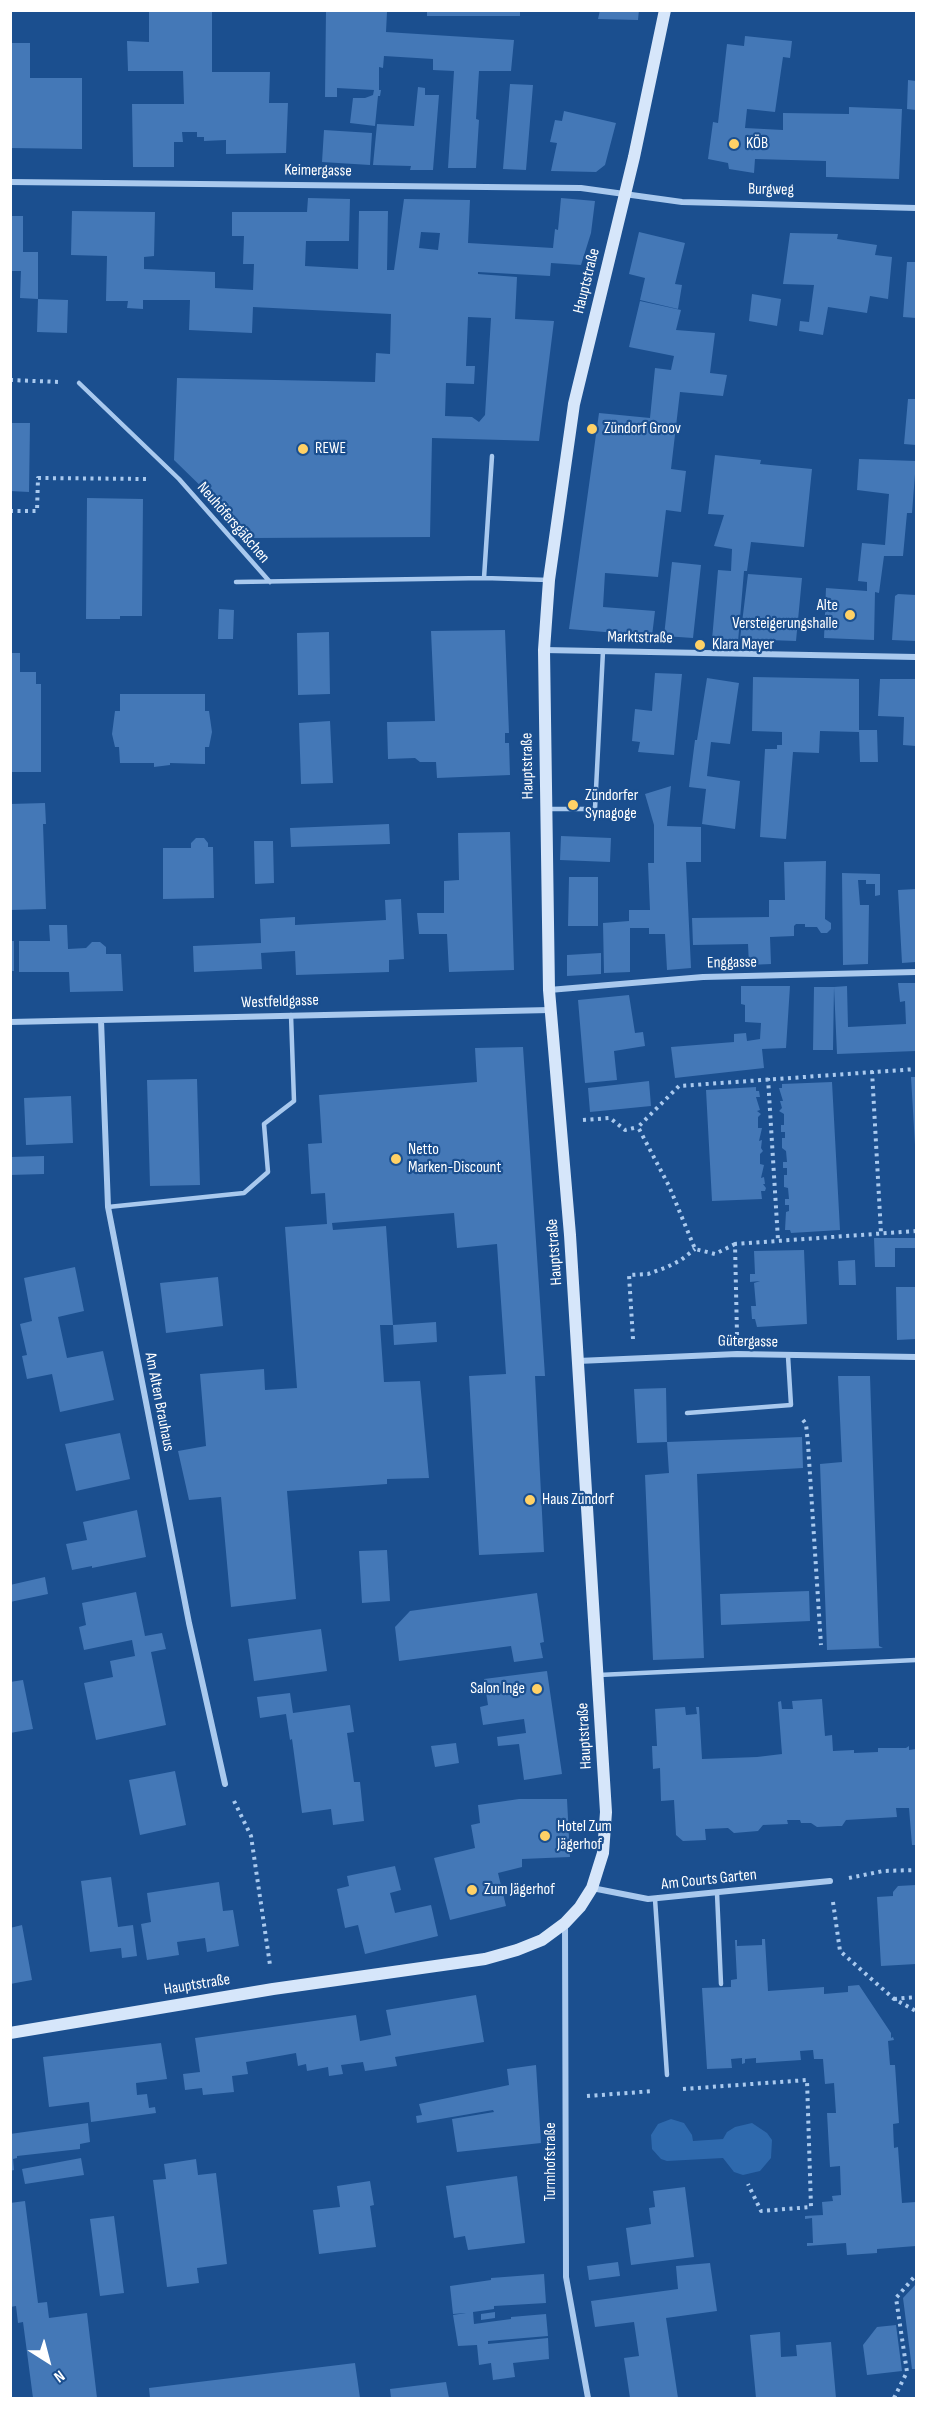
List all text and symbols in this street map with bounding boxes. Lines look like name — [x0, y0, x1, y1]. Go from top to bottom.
place label: KÖB — [746, 134, 768, 154]
marker: KÖB — [727, 137, 741, 151]
street label: Keimergasse — [284, 161, 352, 181]
street label: Burgweg — [748, 180, 794, 200]
street label: Hauptstraße — [570, 246, 604, 316]
place label: Zündorf Groov — [604, 419, 681, 439]
marker: Zündorf Groov — [585, 422, 599, 436]
place label: REWE — [315, 439, 346, 459]
marker: REWE — [296, 442, 310, 456]
street label: Neuhöfersgäßchen — [193, 479, 273, 567]
place label: Alte Versteigerungshalle — [732, 596, 838, 634]
marker: Alte Versteigerungshalle — [843, 608, 857, 622]
street label: Marktstraße — [607, 628, 673, 648]
place label: Klara Mayer — [712, 635, 774, 655]
marker: Klara Mayer — [693, 638, 707, 652]
street label: Hauptstraße — [518, 733, 538, 799]
place label: Zündorfer Synagoge — [585, 786, 638, 824]
marker: Zündorfer Synagoge — [566, 798, 580, 812]
street label: Enggasse — [707, 953, 757, 973]
street label: Westfeldgasse — [241, 991, 319, 1013]
place label: Netto Marken-Discount — [408, 1140, 501, 1178]
marker: Netto Marken-Discount — [389, 1152, 403, 1166]
street label: Hauptstraße — [543, 1218, 567, 1286]
street label: Gütergasse — [718, 1332, 778, 1352]
street label: Am Alten Brauhaus — [140, 1351, 178, 1453]
place label: Haus Zündorf — [542, 1490, 614, 1510]
marker: Haus Zündorf — [523, 1493, 537, 1507]
place label: Salon Inge — [470, 1679, 525, 1699]
marker: Salon Inge — [530, 1682, 544, 1696]
street label: Hauptstraße — [574, 1702, 596, 1770]
place label: Hotel Zum Jägerhof — [557, 1817, 612, 1855]
marker: Hotel Zum Jägerhof — [538, 1829, 552, 1843]
street label: Am Courts Garten — [660, 1865, 758, 1895]
place label: Zum Jägerhof — [484, 1880, 555, 1900]
marker: Zum Jägerhof — [465, 1883, 479, 1897]
street label: Hauptstraße — [163, 1970, 231, 2000]
street label: Turmhofstraße — [541, 2122, 561, 2202]
north arrow — [18, 2331, 78, 2391]
text: N — [50, 2366, 68, 2386]

